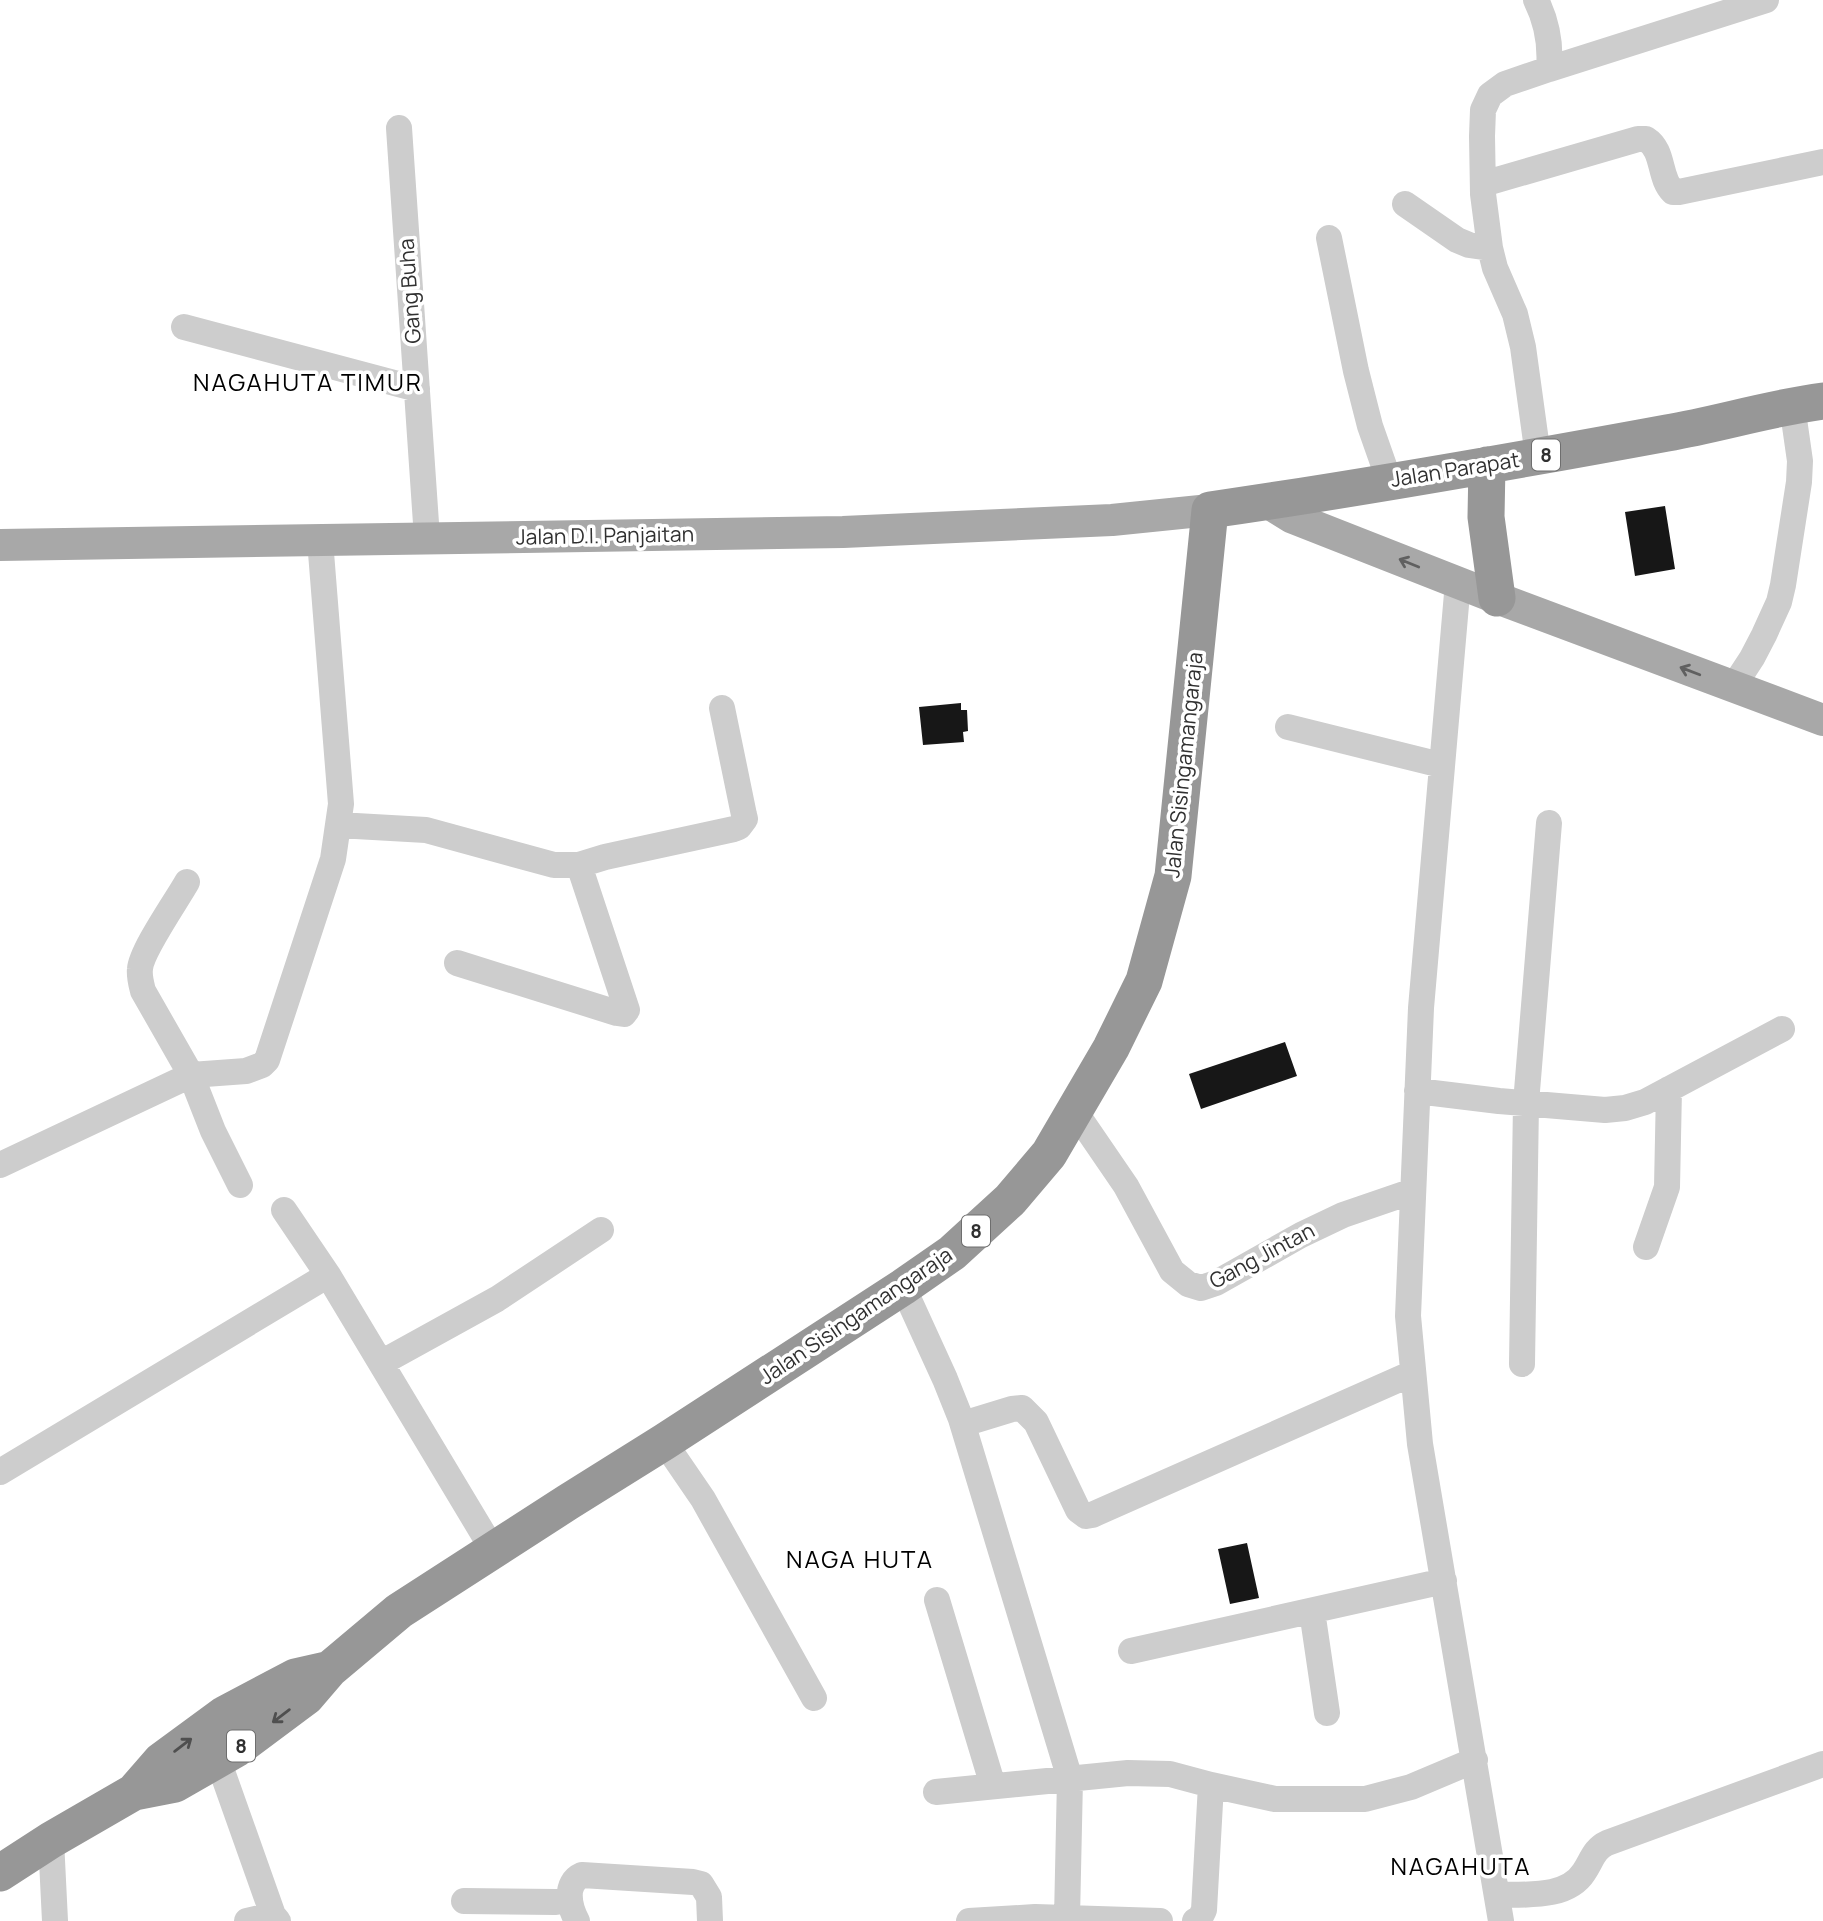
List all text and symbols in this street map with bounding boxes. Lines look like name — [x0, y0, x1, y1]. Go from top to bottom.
street label: Gang Buha — [391, 238, 427, 344]
district label: NAGAHUTA TIMUR — [193, 365, 423, 398]
road number: 8 — [1532, 440, 1560, 470]
street label: Jalan Parapat — [1389, 445, 1521, 493]
street label: Jalan D.I. Panjaitan — [516, 519, 694, 551]
one-way arrow — [1399, 556, 1421, 569]
street label: Jalan Sisingamangaraja — [1157, 651, 1209, 879]
one-way arrow — [1680, 663, 1702, 676]
road number: 8 — [962, 1216, 990, 1246]
street label: Gang Jintan — [1204, 1216, 1319, 1295]
street label: Jalan Sisingamangaraja — [754, 1240, 957, 1390]
district label: NAGA HUTA — [786, 1542, 934, 1575]
one-way arrow — [272, 1708, 290, 1723]
road number: 8 — [227, 1730, 255, 1762]
one-way arrow — [173, 1738, 192, 1752]
district label: NAGAHUTA — [1390, 1849, 1532, 1882]

